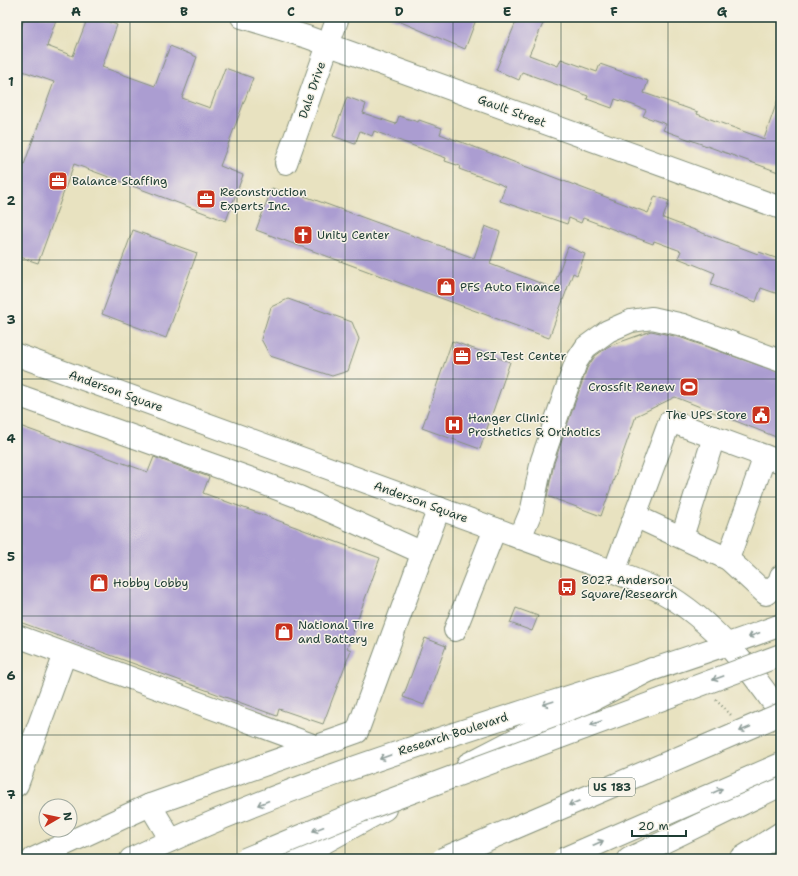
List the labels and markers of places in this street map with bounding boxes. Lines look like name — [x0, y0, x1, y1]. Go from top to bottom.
office icon: Balance Staffing — [47, 170, 69, 192]
place label: Balance Staffing — [72, 173, 167, 189]
place label: Reconstruction Experts Inc. — [220, 184, 306, 214]
office icon: Reconstruction Experts Inc. — [195, 188, 217, 210]
church icon: Unity Center — [292, 224, 314, 246]
place label: Unity Center — [317, 227, 390, 243]
shop icon: PFS Auto Finance — [435, 276, 457, 298]
place label: PFS Auto Finance — [460, 279, 560, 295]
office icon: PSI Test Center — [451, 345, 473, 367]
place label: PSI Test Center — [476, 348, 566, 364]
sports icon: Crossfit Renew — [678, 376, 700, 398]
place label: Crossfit Renew — [588, 379, 676, 395]
public building icon: The UPS Store — [750, 404, 772, 426]
place label: The UPS Store — [666, 407, 747, 423]
place label: Hanger Clinic: Prosthetics & Orthotics — [468, 410, 601, 440]
hospital icon: Hanger Clinic: Prosthetics & Orthotics — [443, 414, 465, 436]
shop icon: Hobby Lobby — [88, 572, 110, 594]
place label: 8027 Anderson Square/Research — [581, 572, 678, 602]
place label: Hobby Lobby — [113, 575, 189, 591]
bus stop icon: 8027 Anderson Square/Research — [556, 576, 578, 598]
place label: National Tire and Battery — [298, 617, 375, 647]
shop icon: National Tire and Battery — [273, 621, 295, 643]

